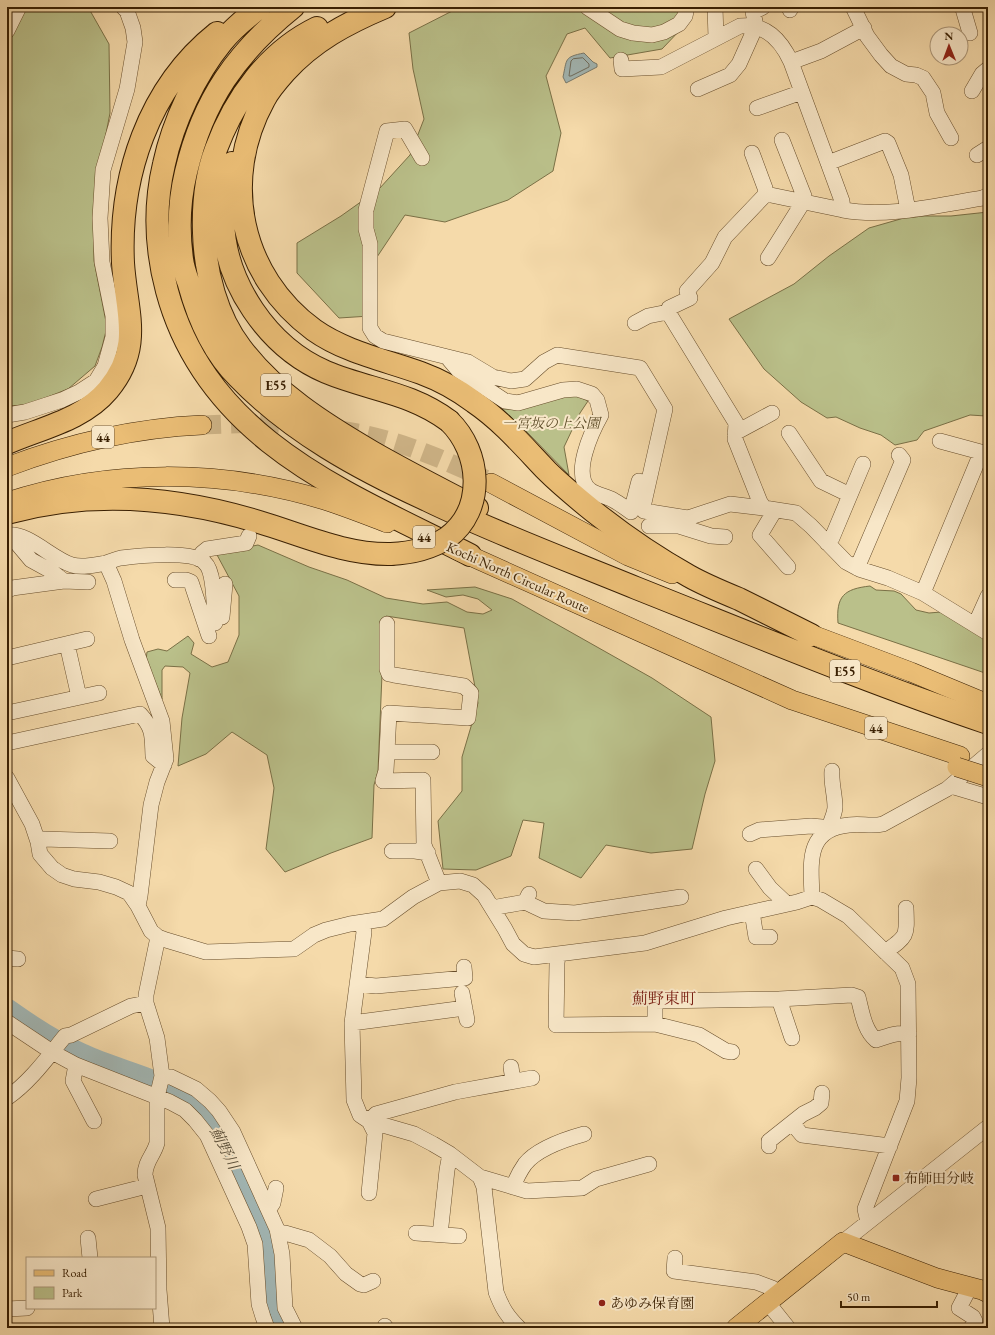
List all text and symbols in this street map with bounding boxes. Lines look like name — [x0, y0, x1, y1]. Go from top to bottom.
north arrow — [929, 26, 969, 66]
text: N — [944, 29, 953, 43]
road number: E55 — [261, 374, 291, 396]
park label: 一宮坂の上公園 — [502, 414, 602, 432]
road number: 44 — [92, 426, 114, 448]
road number: 44 — [413, 526, 435, 548]
street label: Kochi North Circular Route — [444, 537, 593, 617]
road number: E55 — [830, 660, 860, 682]
road number: 44 — [865, 717, 887, 739]
district label: 薊野東町 — [632, 988, 696, 1009]
water label: 薊野川 — [206, 1124, 245, 1174]
place label: 布師田分岐 — [904, 1169, 974, 1187]
marker: 布師田分岐 — [891, 1173, 901, 1183]
legend — [26, 1257, 156, 1309]
text: Road — [62, 1265, 88, 1281]
scale bar — [841, 1283, 937, 1309]
text: Park — [62, 1285, 83, 1301]
text: 50 m — [847, 1289, 871, 1305]
place label: あゆみ保育園 — [610, 1294, 694, 1312]
marker: あゆみ保育園 — [597, 1298, 607, 1308]

